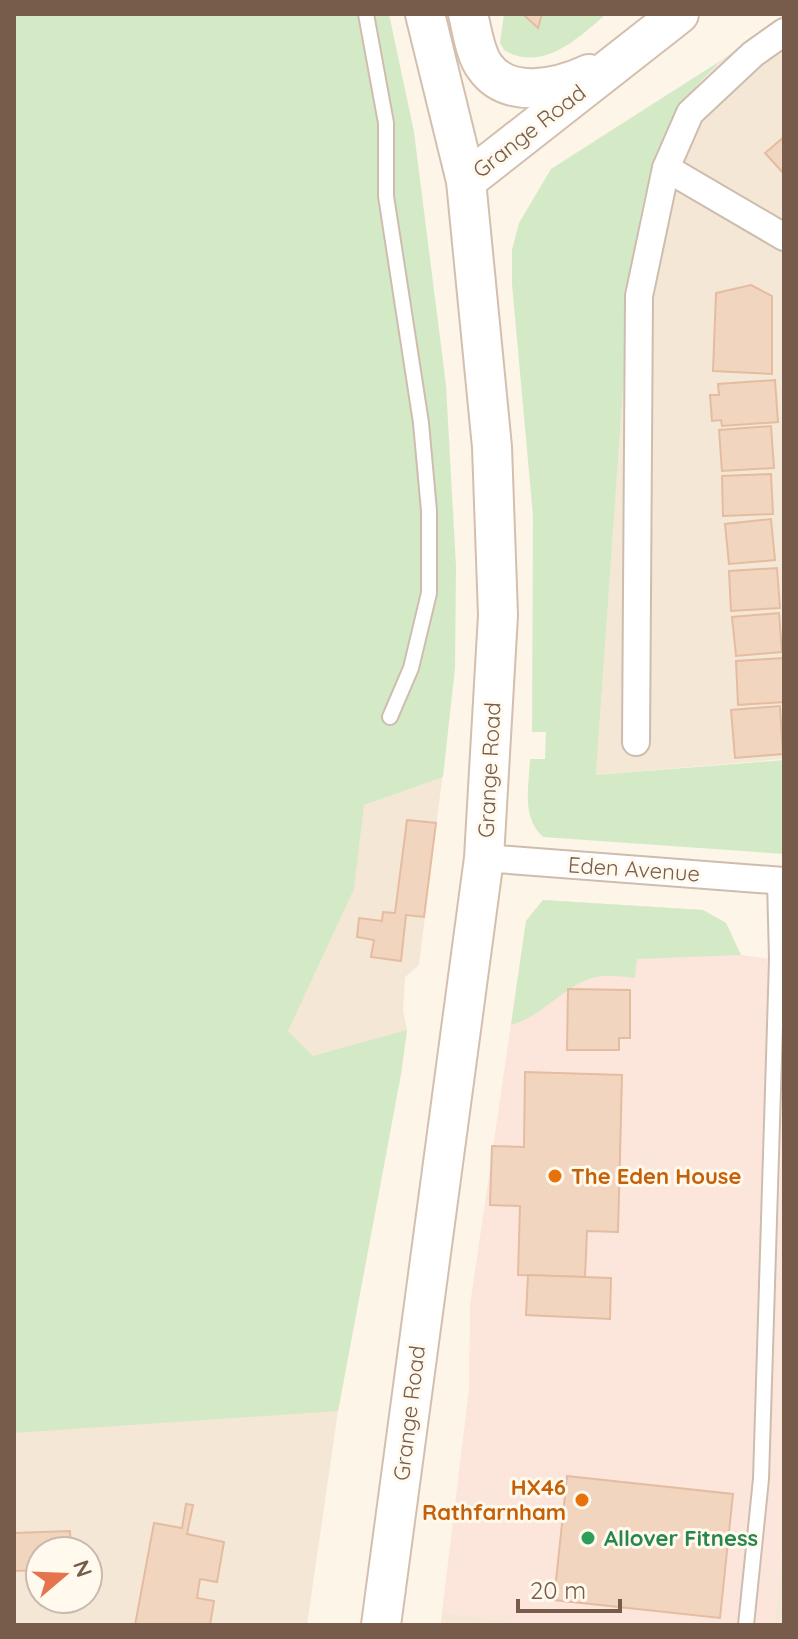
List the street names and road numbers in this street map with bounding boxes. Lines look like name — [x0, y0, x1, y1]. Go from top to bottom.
street label: Grange Road — [467, 78, 591, 184]
street label: Grange Road — [471, 701, 507, 839]
street label: Eden Avenue — [567, 850, 701, 888]
street label: Grange Road — [387, 1344, 431, 1482]

